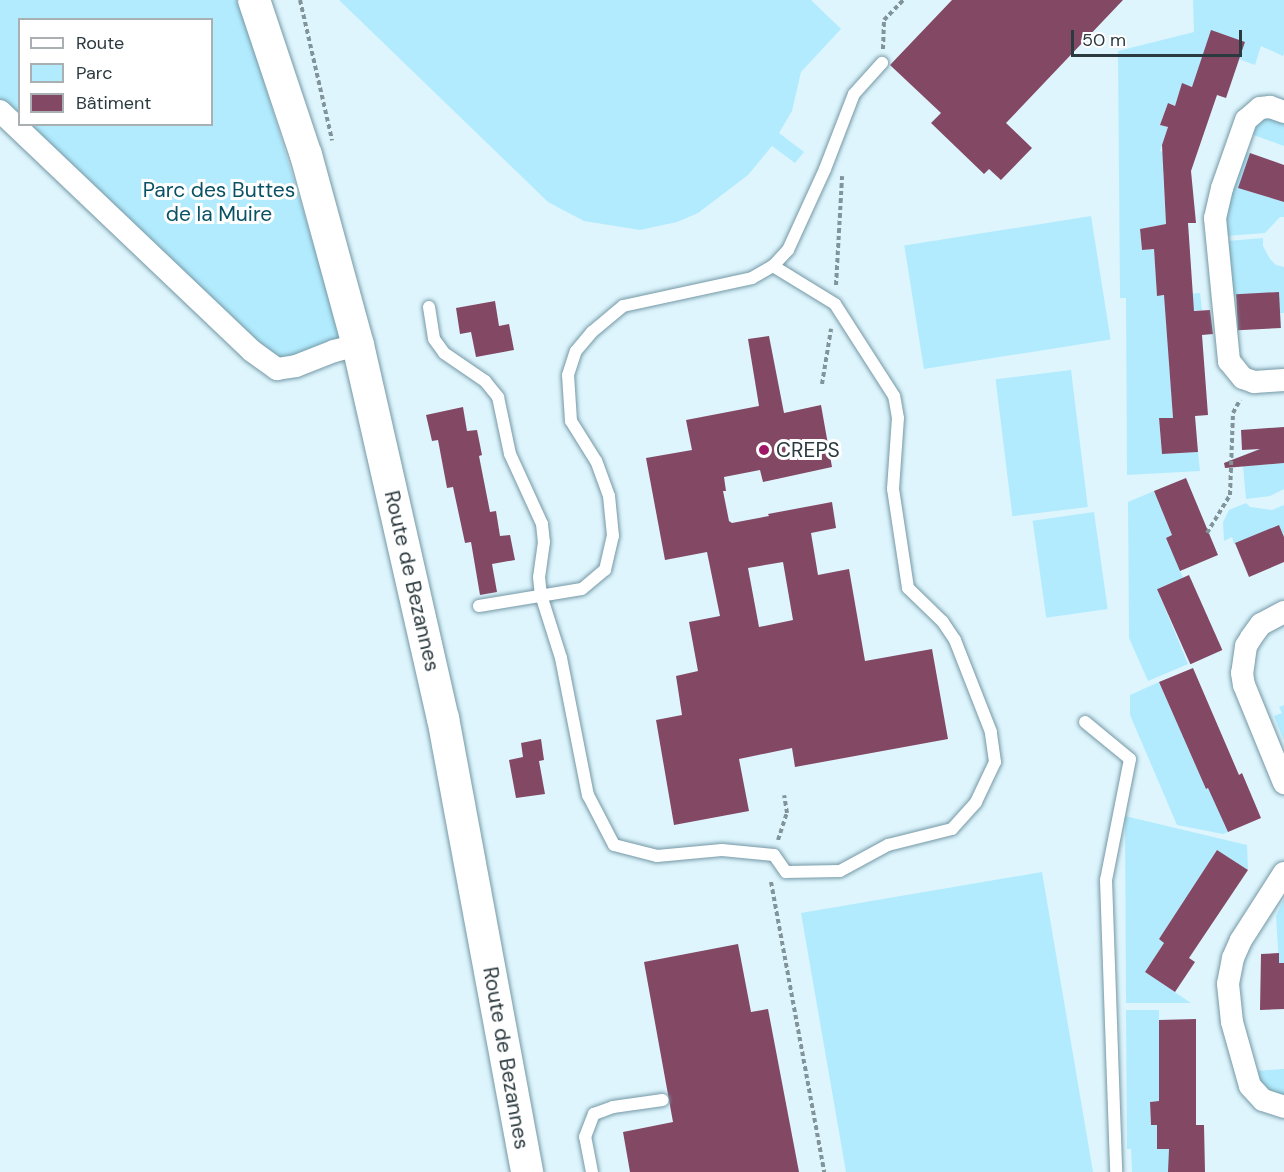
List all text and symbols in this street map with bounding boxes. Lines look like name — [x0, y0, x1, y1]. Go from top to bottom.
legend — [18, 18, 213, 126]
scale bar — [1074, 18, 1245, 56]
text: 50 m — [1082, 28, 1126, 52]
text: Route — [76, 31, 124, 55]
text: Parc — [76, 61, 112, 85]
text: Bâtiment — [76, 91, 151, 115]
park label: Parc des Buttes de la Muire — [143, 177, 295, 227]
place label: CREPS — [776, 437, 840, 463]
marker: CREPS — [757, 443, 771, 457]
street label: Route de Bezannes — [379, 488, 445, 674]
street label: Route de Bezannes — [478, 965, 534, 1151]

